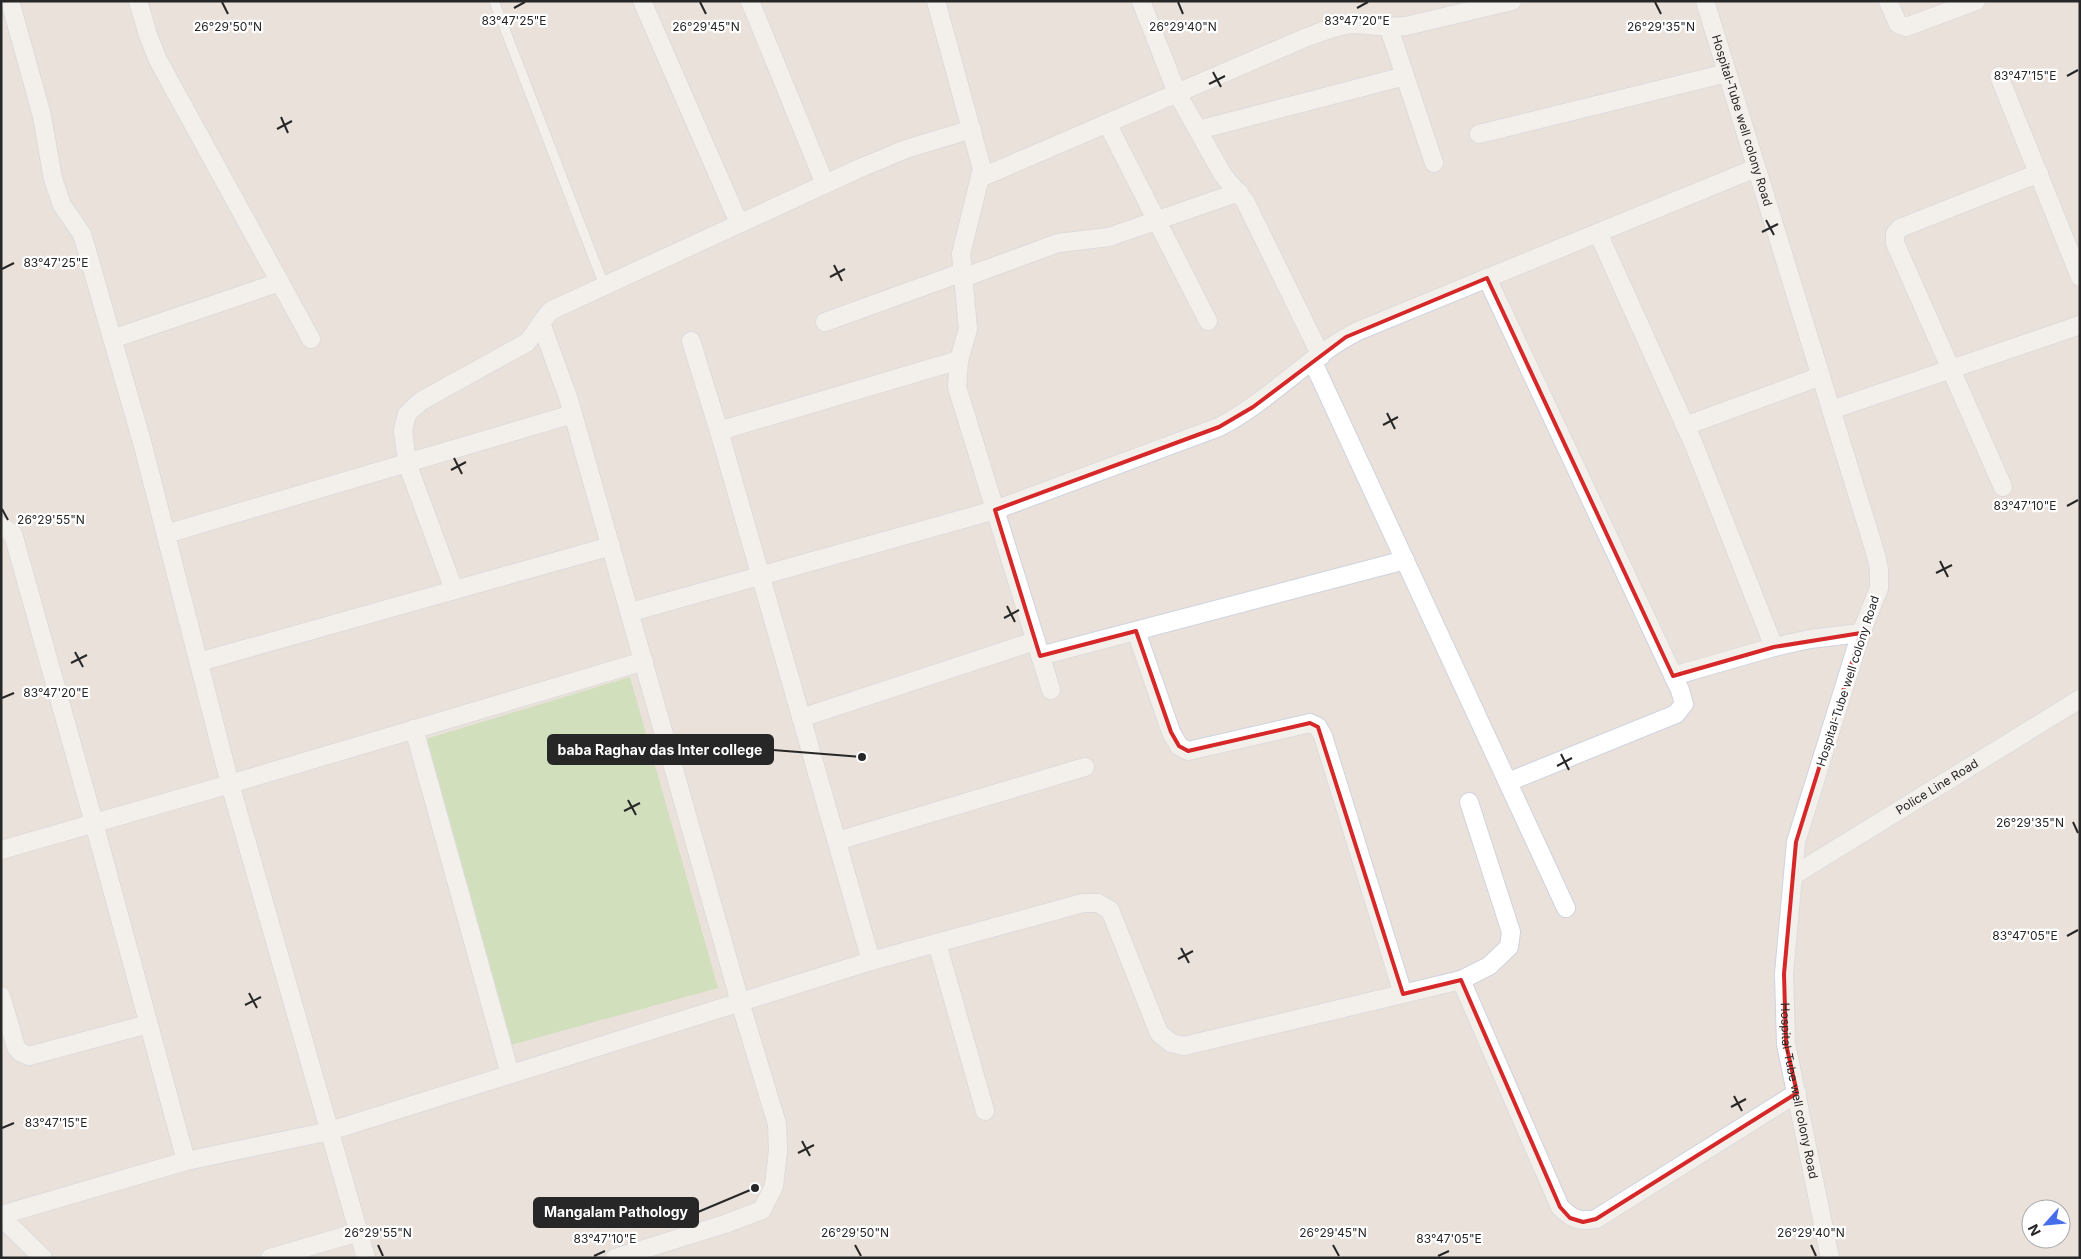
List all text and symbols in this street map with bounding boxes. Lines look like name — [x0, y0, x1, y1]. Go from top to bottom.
text: 83°47'25"E — [481, 13, 547, 28]
text: 83°47'20"E — [1324, 13, 1390, 28]
text: 26°29'50"N — [194, 19, 262, 34]
text: 26°29'45"N — [672, 19, 740, 34]
text: 26°29'40"N — [1149, 19, 1217, 34]
text: 26°29'35"N — [1627, 19, 1695, 34]
street label: Hospital-Tube well colony Road — [1709, 33, 1776, 208]
text: 83°47'15"E — [1994, 68, 2056, 83]
text: 83°47'25"E — [23, 255, 89, 270]
text: 83°47'10"E — [1994, 498, 2056, 513]
text: 26°29'55"N — [17, 512, 85, 527]
street label: Hospital-Tube well colony Road — [1813, 594, 1882, 768]
text: 83°47'20"E — [23, 685, 89, 700]
callout: baba Raghav das Inter college — [548, 735, 773, 764]
text: baba Raghav das Inter college — [558, 741, 762, 758]
street label: Police Line Road — [1893, 756, 1981, 818]
text: 26°29'35"N — [1996, 815, 2064, 830]
text: 83°47'05"E — [1992, 928, 2058, 943]
street label: Hospital-Tube well colony Road — [1778, 1002, 1821, 1180]
text: 83°47'15"E — [25, 1115, 87, 1130]
callout: Mangalam Pathology — [534, 1198, 698, 1227]
north arrow — [2021, 1199, 2071, 1249]
text: Mangalam Pathology — [544, 1203, 689, 1220]
text: N — [2024, 1222, 2044, 1239]
text: 26°29'55"N — [344, 1225, 412, 1240]
text: 26°29'50"N — [821, 1225, 889, 1240]
text: 26°29'45"N — [1299, 1225, 1367, 1240]
text: 26°29'40"N — [1777, 1225, 1845, 1240]
text: 83°47'10"E — [574, 1231, 636, 1246]
text: 83°47'05"E — [1416, 1231, 1482, 1246]

